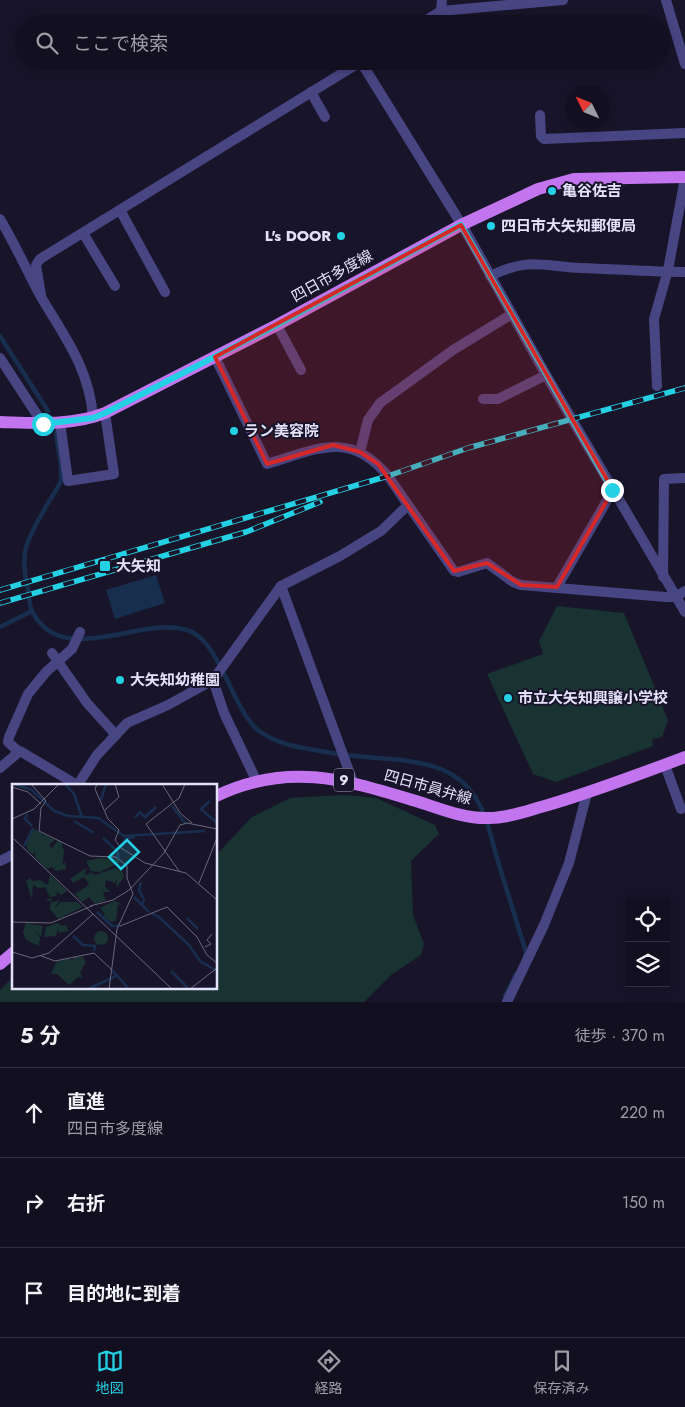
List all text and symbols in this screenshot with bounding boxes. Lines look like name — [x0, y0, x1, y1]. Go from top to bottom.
search box — [15, 15, 670, 70]
icon: search — [33, 29, 61, 57]
text: ここで検索 — [73, 30, 168, 57]
north arrow — [565, 85, 610, 130]
place label: 亀谷佐吉 — [562, 180, 622, 202]
marker: 亀谷佐吉 — [546, 185, 558, 197]
place label: 四日市大矢知郵便局 — [501, 215, 636, 237]
marker: 四日市大矢知郵便局 — [485, 220, 497, 232]
place label: L's DOOR — [265, 225, 331, 247]
marker: L's DOOR — [335, 230, 347, 242]
street label: 四日市多度線 — [287, 245, 377, 307]
route start — [32, 413, 55, 436]
place label: ラン美容院 — [244, 420, 319, 442]
marker: ラン美容院 — [228, 425, 240, 437]
route end — [601, 479, 624, 502]
place label: 大矢知 — [116, 555, 161, 577]
marker: 大矢知 — [98, 559, 112, 573]
place label: 大矢知幼稚園 — [130, 669, 220, 691]
marker: 大矢知幼稚園 — [114, 674, 126, 686]
place label: 市立大矢知興譲小学校 — [518, 687, 668, 709]
marker: 市立大矢知興譲小学校 — [502, 692, 514, 704]
street label: 四日市員弁線 — [382, 764, 474, 810]
road number: 9 — [334, 768, 354, 792]
inset map — [12, 784, 218, 989]
map controls — [625, 897, 670, 987]
button: locate — [625, 897, 670, 942]
button: layers — [625, 942, 670, 987]
text: 5 分 — [20, 1021, 61, 1051]
text: 徒歩 · 370 m — [575, 1024, 665, 1047]
text: 直進 — [67, 1088, 105, 1115]
icon: ahead — [20, 1099, 48, 1127]
text: 220 m — [620, 1101, 665, 1124]
text: 四日市多度線 — [67, 1117, 163, 1140]
icon: right — [20, 1189, 48, 1217]
text: 右折 — [67, 1190, 105, 1217]
text: 150 m — [622, 1191, 665, 1214]
icon: arrive — [20, 1279, 48, 1307]
text: 目的地に到着 — [67, 1280, 181, 1307]
tab: 地図 — [96, 1347, 124, 1398]
tab: 経路 — [315, 1347, 343, 1398]
tab: 保存済み — [534, 1347, 590, 1398]

